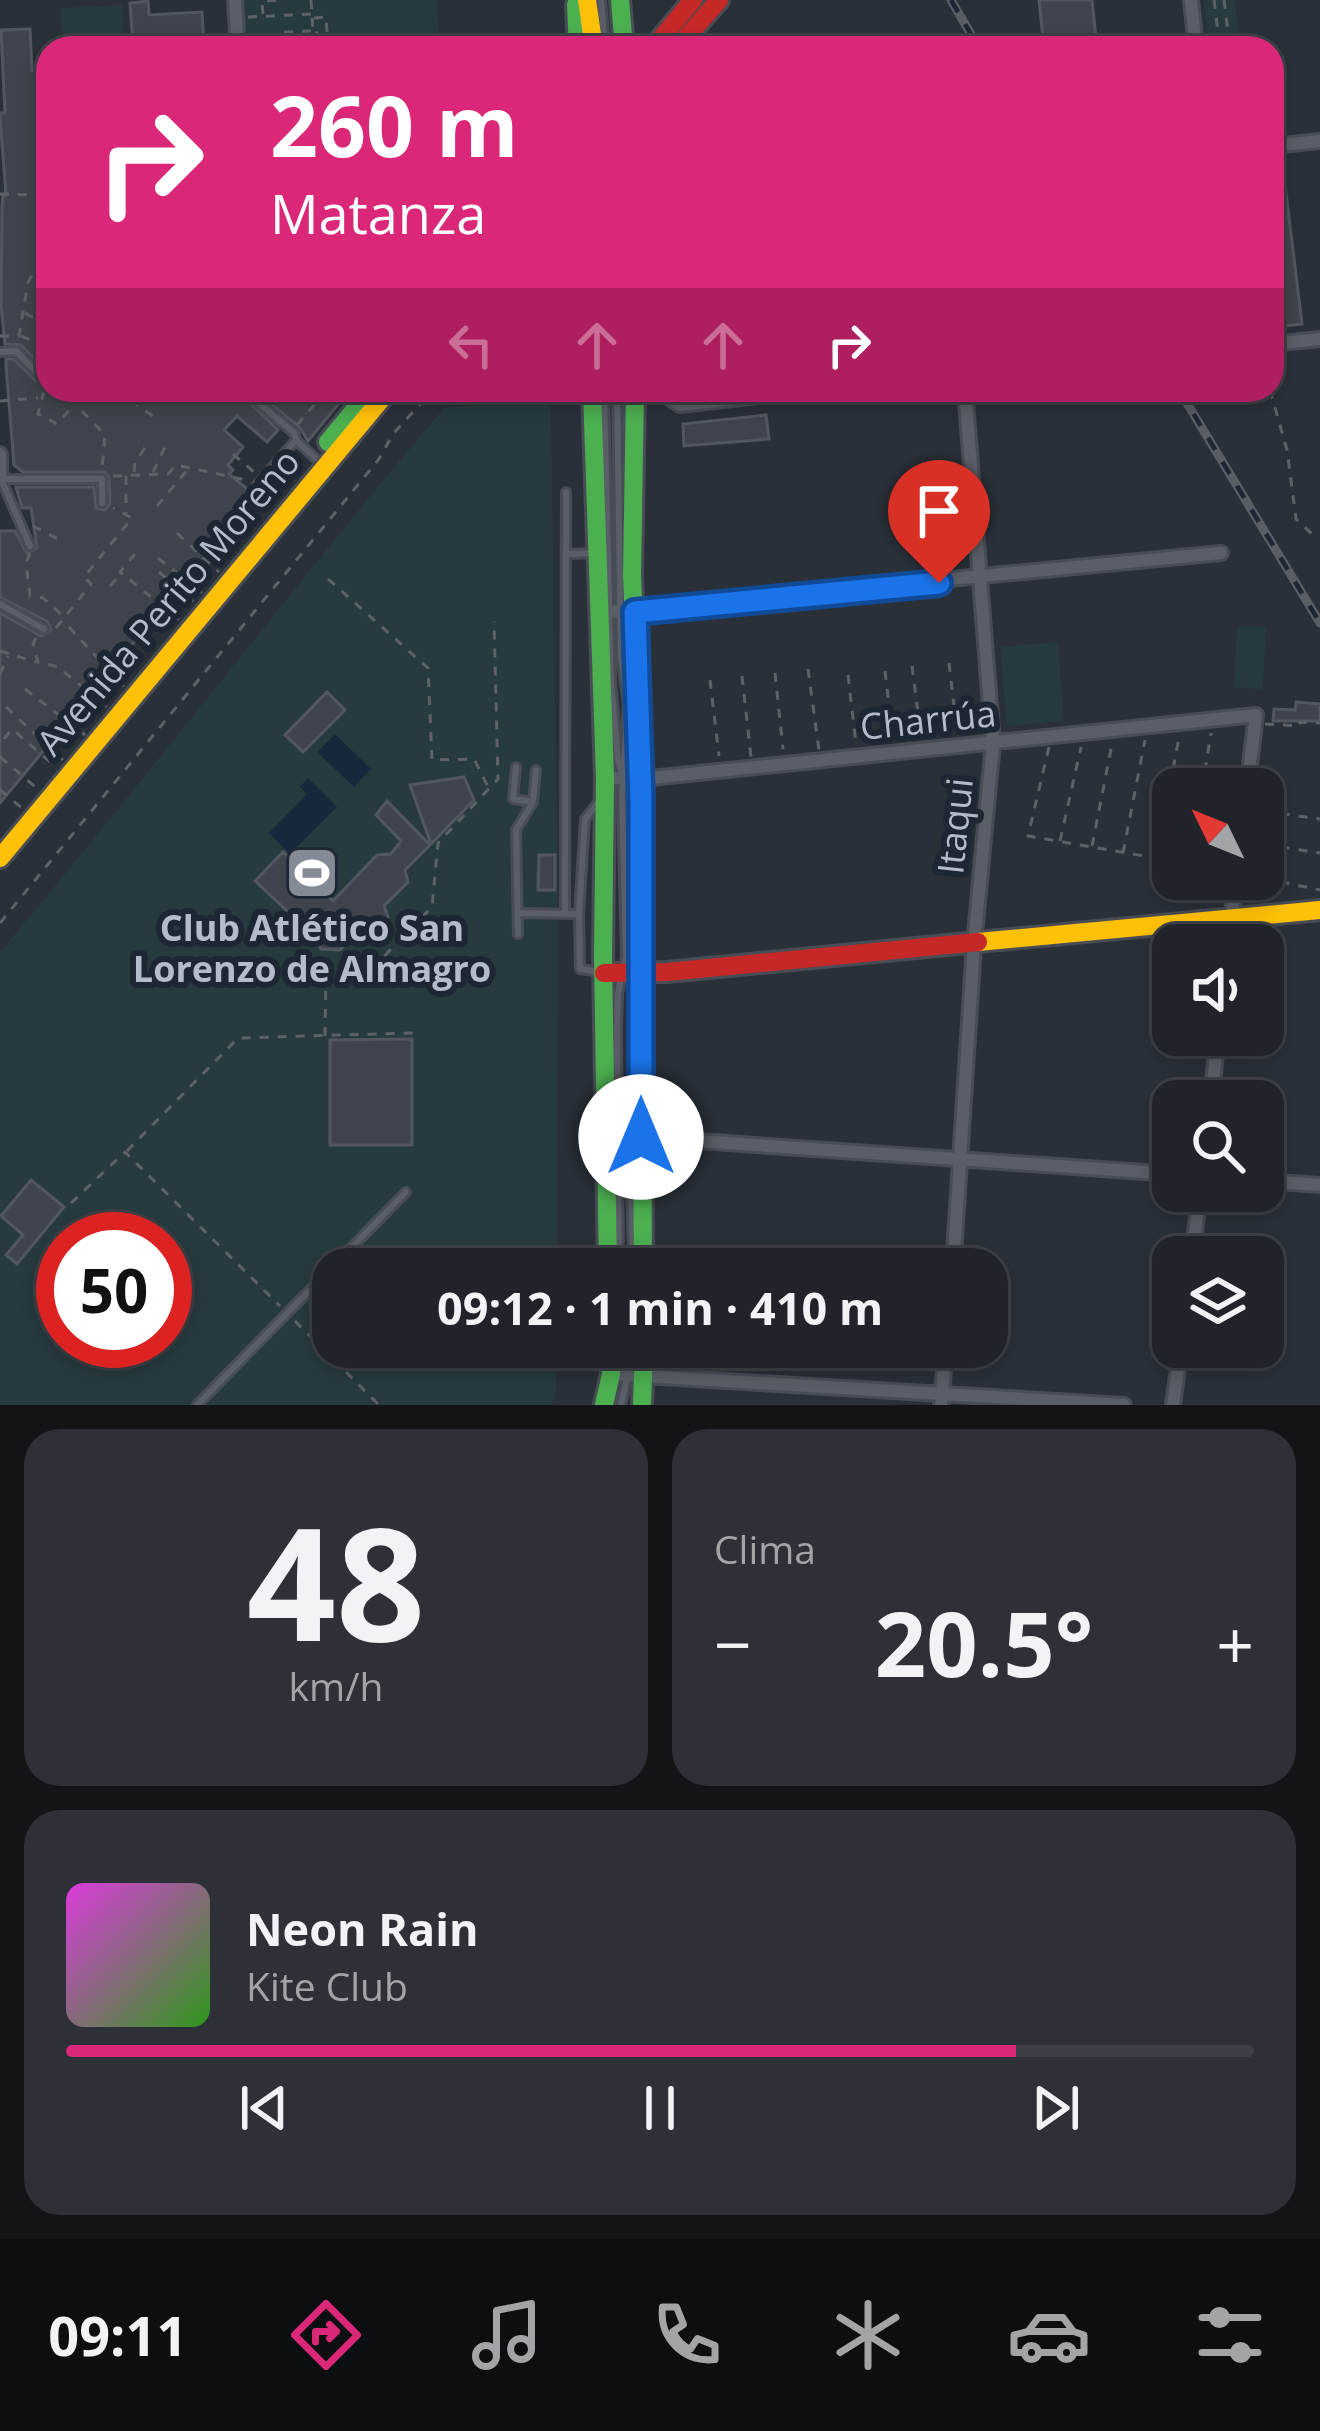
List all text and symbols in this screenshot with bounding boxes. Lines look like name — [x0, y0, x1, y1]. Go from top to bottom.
text: 260 m — [270, 67, 518, 182]
icon: right — [72, 84, 228, 240]
text: Matanza — [270, 176, 486, 250]
icon: left — [438, 312, 504, 378]
icon: ahead — [564, 312, 630, 378]
icon: ahead — [690, 312, 756, 378]
icon: right — [816, 312, 882, 378]
street label: Avenida Perito Moreno — [25, 438, 310, 765]
pin — [888, 460, 990, 583]
icon: arrive — [906, 478, 972, 544]
street label: Charrúa — [858, 688, 998, 751]
north arrow — [1152, 768, 1284, 900]
map controls — [1152, 768, 1284, 1368]
street label: Itaqui — [925, 776, 984, 876]
sports icon: Club Atlético San Lorenzo de Almagro — [284, 845, 340, 901]
place label: Club Atlético San Lorenzo de Almagro — [133, 903, 491, 993]
button: sound — [1152, 924, 1284, 1056]
position arrow — [578, 1074, 704, 1200]
button: search — [1152, 1080, 1284, 1212]
speed limit sign: 50 — [36, 1212, 192, 1368]
button: layers — [1152, 1236, 1284, 1368]
text: 09:12 · 1 min · 410 m — [437, 1277, 883, 1338]
text: 48 — [247, 1474, 425, 1687]
text: Clima — [714, 1522, 816, 1575]
text: 20.5° — [875, 1581, 1093, 1703]
text: − — [714, 1598, 752, 1688]
text: + — [1216, 1598, 1254, 1688]
text: km/h — [289, 1659, 383, 1712]
text: Neon Rain — [246, 1898, 479, 1959]
text: Kite Club — [246, 1959, 408, 2012]
icon: previous — [231, 2075, 297, 2141]
icon: pause — [627, 2075, 693, 2141]
icon: next — [1023, 2075, 1089, 2141]
icon: directions — [284, 2293, 368, 2377]
icon: music — [465, 2293, 549, 2377]
icon: phone — [645, 2293, 729, 2377]
icon: climate — [826, 2293, 910, 2377]
icon: car — [1007, 2293, 1091, 2377]
icon: filters — [1188, 2293, 1272, 2377]
text: 09:11 — [48, 2298, 187, 2372]

